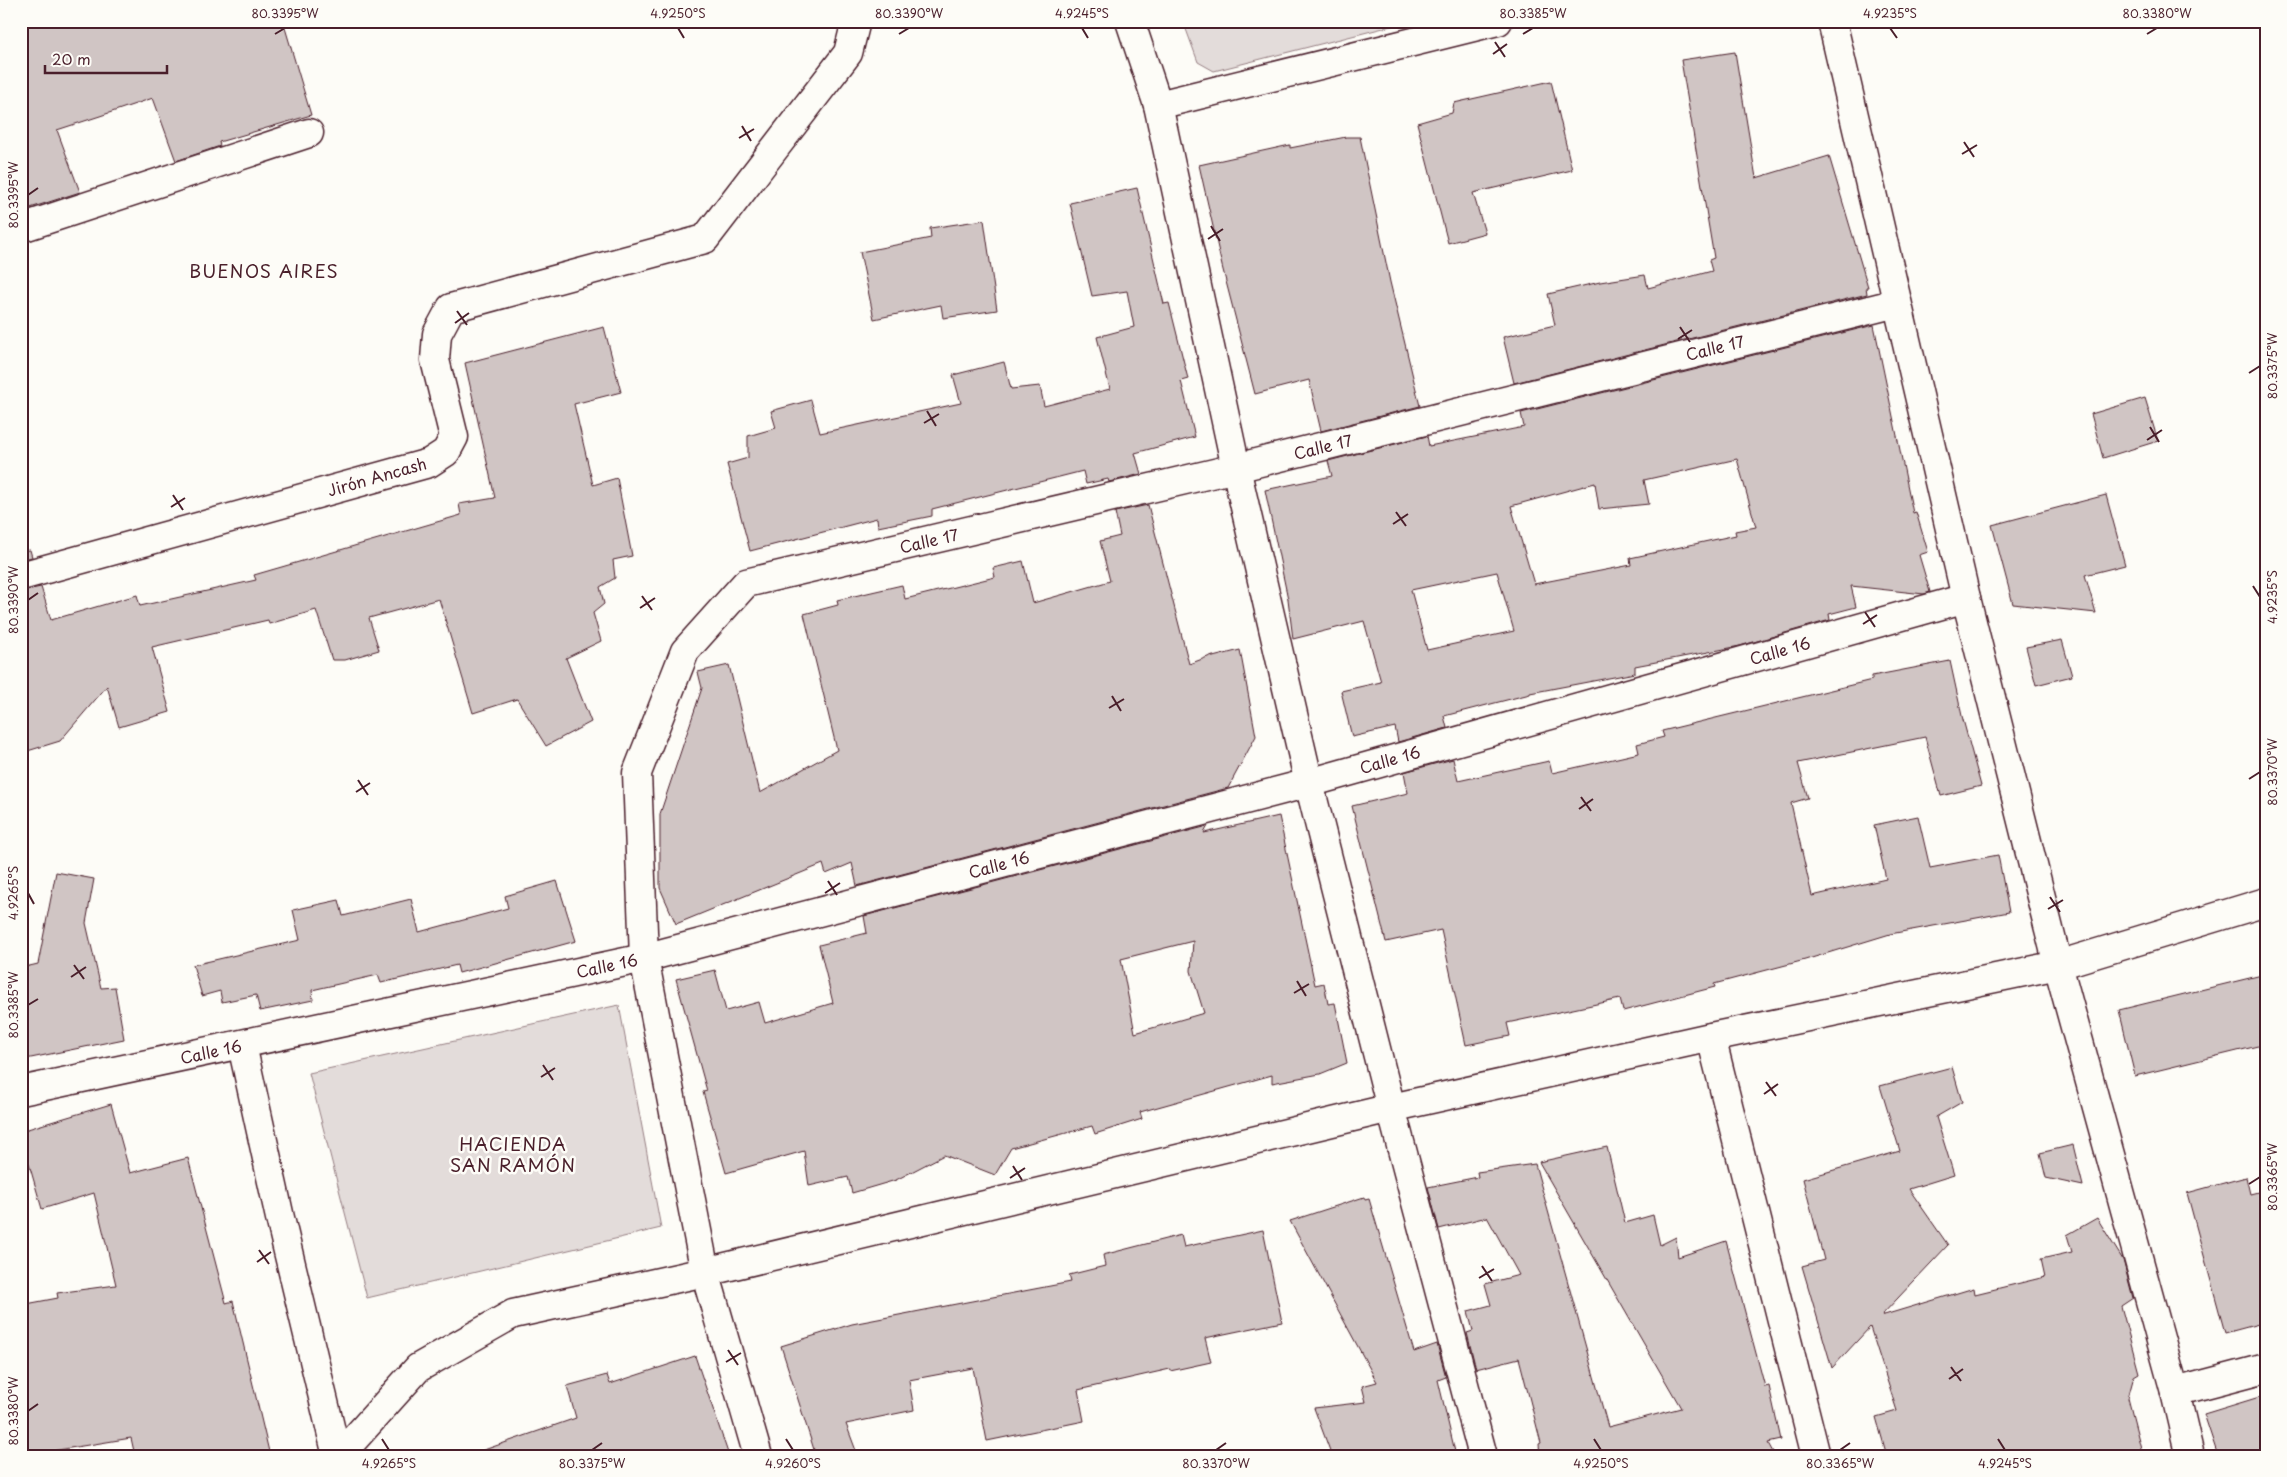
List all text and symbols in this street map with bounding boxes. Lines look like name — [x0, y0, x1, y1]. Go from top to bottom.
text: 80.3395°W — [251, 4, 319, 22]
text: 4.9250°S — [650, 4, 706, 22]
text: 80.3390°W — [875, 4, 944, 22]
text: 4.9245°S — [1055, 4, 1109, 22]
text: 80.3385°W — [1500, 4, 1567, 22]
text: 4.9235°S — [1863, 4, 1917, 22]
text: 80.3380°W — [2123, 4, 2192, 22]
scale bar — [45, 42, 168, 74]
text: 20 m — [52, 47, 91, 70]
text: 80.3395°W — [4, 161, 22, 229]
district label: BUENOS AIRES — [189, 257, 339, 284]
street label: Calle 17 — [1683, 328, 1747, 366]
text: 80.3375°W — [2263, 332, 2281, 399]
street label: Calle 17 — [1291, 427, 1355, 465]
street label: Jirón Ancash — [324, 450, 429, 502]
street label: Calle 17 — [897, 522, 961, 558]
text: 80.3390°W — [4, 565, 22, 634]
text: 4.9235°S — [2263, 570, 2281, 624]
street label: Calle 16 — [1746, 630, 1813, 670]
text: 80.3370°W — [2263, 738, 2281, 806]
street label: Calle 16 — [1356, 739, 1423, 779]
street label: Calle 16 — [966, 844, 1032, 884]
text: 4.9265°S — [4, 866, 22, 920]
street label: Calle 16 — [574, 947, 640, 983]
text: 80.3385°W — [4, 971, 22, 1038]
street label: Calle 16 — [178, 1033, 244, 1069]
district label: HACIENDA SAN RAMÓN — [450, 1130, 576, 1178]
text: 80.3365°W — [2263, 1142, 2281, 1211]
text: 80.3380°W — [4, 1376, 22, 1445]
text: 4.9265°S — [362, 1454, 416, 1472]
text: 80.3375°W — [559, 1454, 626, 1472]
text: 4.9260°S — [765, 1454, 821, 1472]
text: 80.3370°W — [1182, 1454, 1250, 1472]
text: 4.9250°S — [1573, 1454, 1629, 1472]
text: 80.3365°W — [1806, 1454, 1875, 1472]
text: 4.9245°S — [1978, 1454, 2032, 1472]

